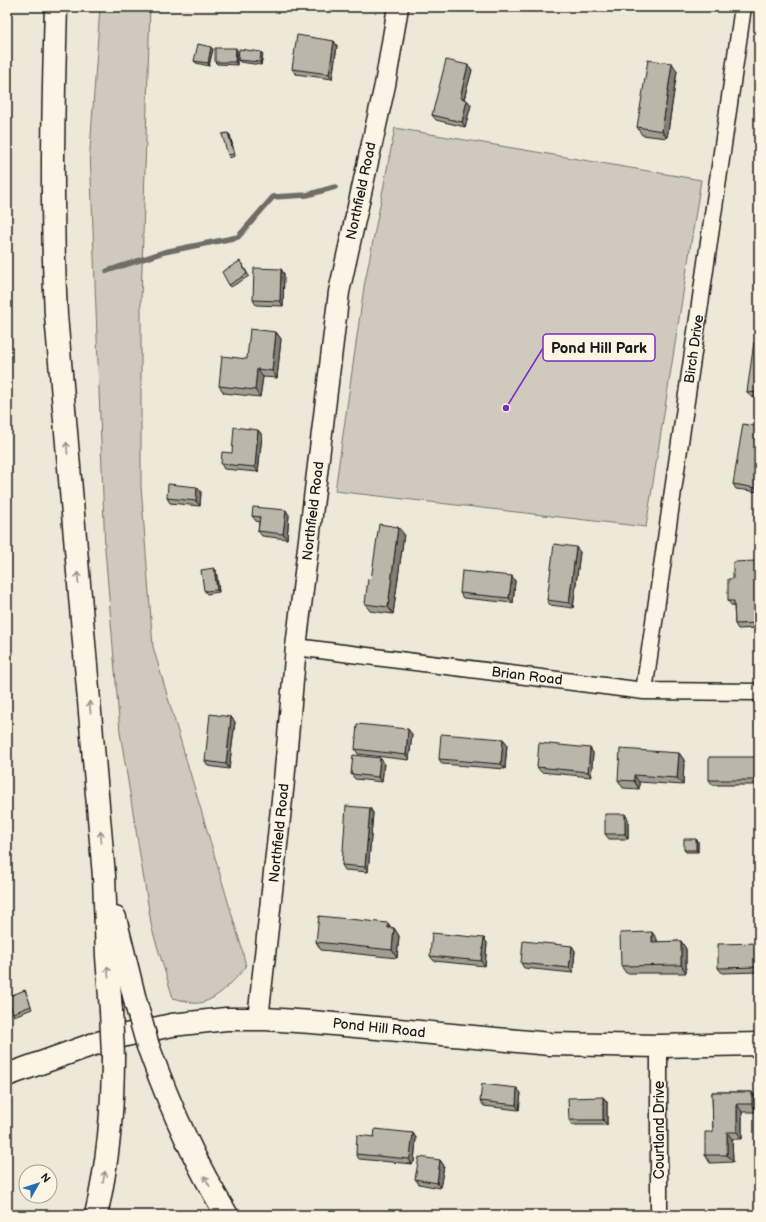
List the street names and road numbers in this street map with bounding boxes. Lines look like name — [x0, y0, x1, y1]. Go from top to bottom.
street label: Northfield Road — [342, 141, 380, 241]
street label: Birch Drive — [681, 313, 707, 385]
street label: Northfield Road — [298, 461, 328, 561]
street label: Brian Road — [491, 663, 563, 689]
street label: Northfield Road — [265, 783, 293, 883]
street label: Pond Hill Road — [332, 1015, 426, 1041]
street label: Courtland Drive — [651, 1081, 668, 1179]

